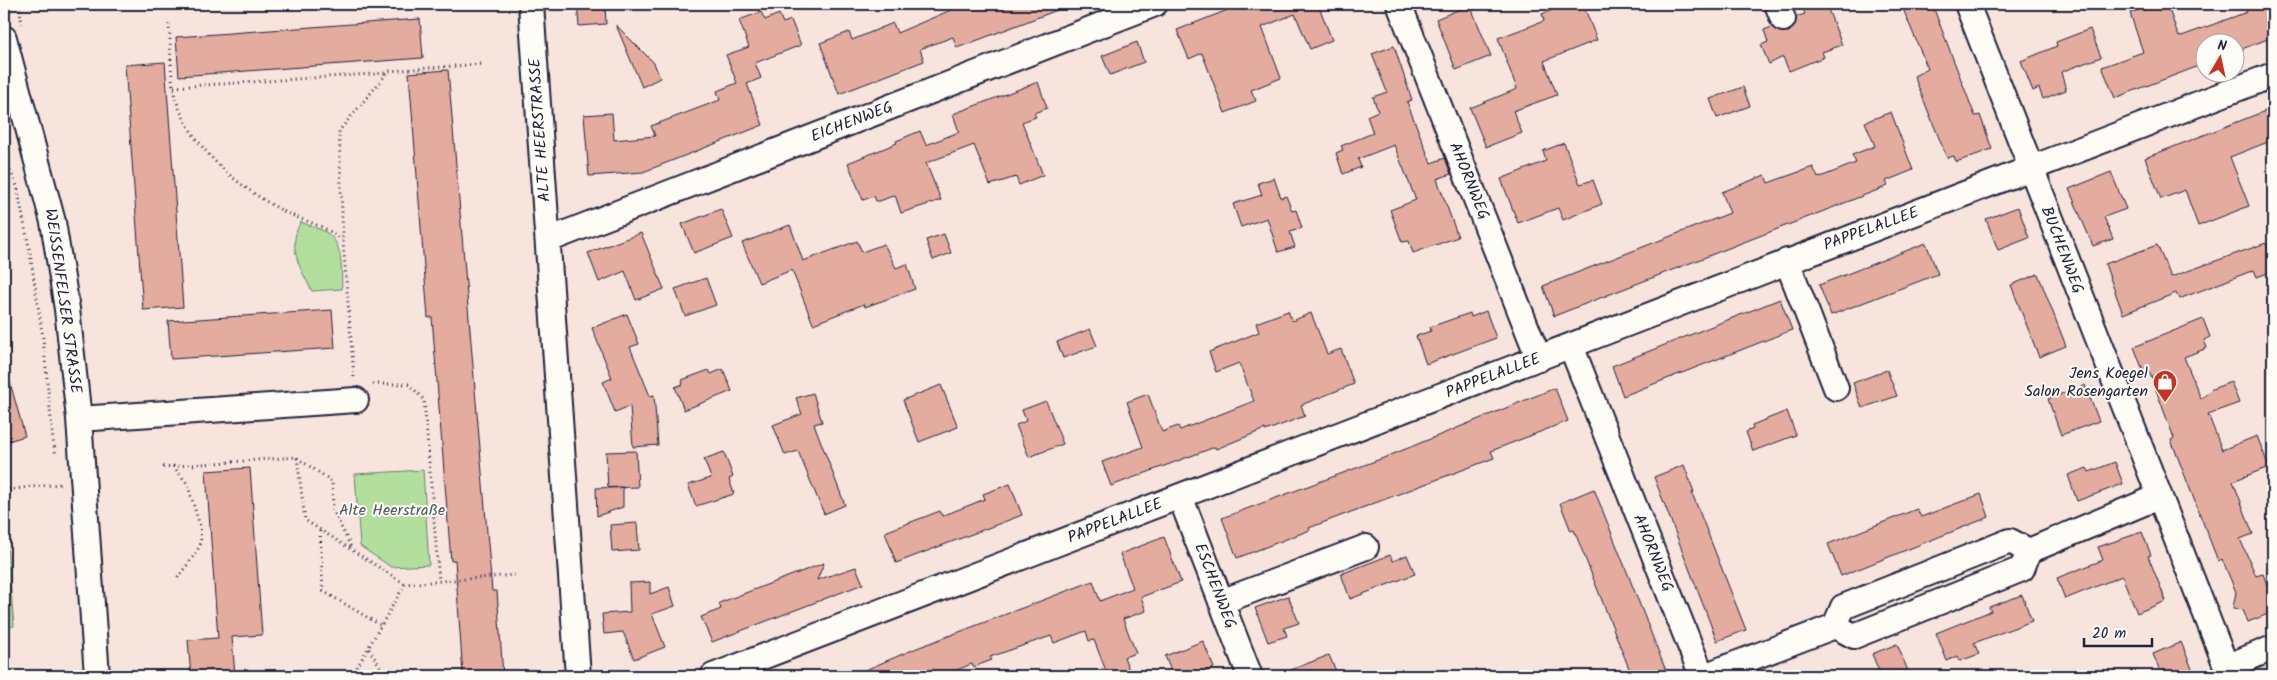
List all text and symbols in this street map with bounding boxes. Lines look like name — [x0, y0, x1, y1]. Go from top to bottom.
north arrow — [2194, 32, 2244, 82]
text: N — [2216, 35, 2228, 58]
street label: ALTE HEERSTRASSE — [522, 57, 557, 203]
street label: EICHENWEG — [807, 95, 897, 149]
street label: AHORNWEG — [1442, 138, 1496, 224]
street label: PAPPELALLEE — [1820, 200, 1923, 258]
street label: BUCHENWEG — [2034, 203, 2090, 297]
street label: WEISSENFELSER STRASSE — [38, 207, 88, 396]
street label: PAPPELALLEE — [1442, 346, 1545, 406]
place label: Jens Koegel Salon Rosengarten — [2024, 361, 2148, 404]
shop icon: Jens Koegel Salon Rosengarten — [2152, 369, 2178, 403]
street label: PAPPELALLEE — [1064, 491, 1167, 551]
park label: Alte Heerstraße — [339, 498, 445, 523]
street label: AHORNWEG — [1626, 510, 1680, 596]
street label: ESCHENWEG — [1187, 540, 1243, 632]
scale bar — [2084, 615, 2152, 647]
text: 20 m — [2092, 622, 2126, 646]

